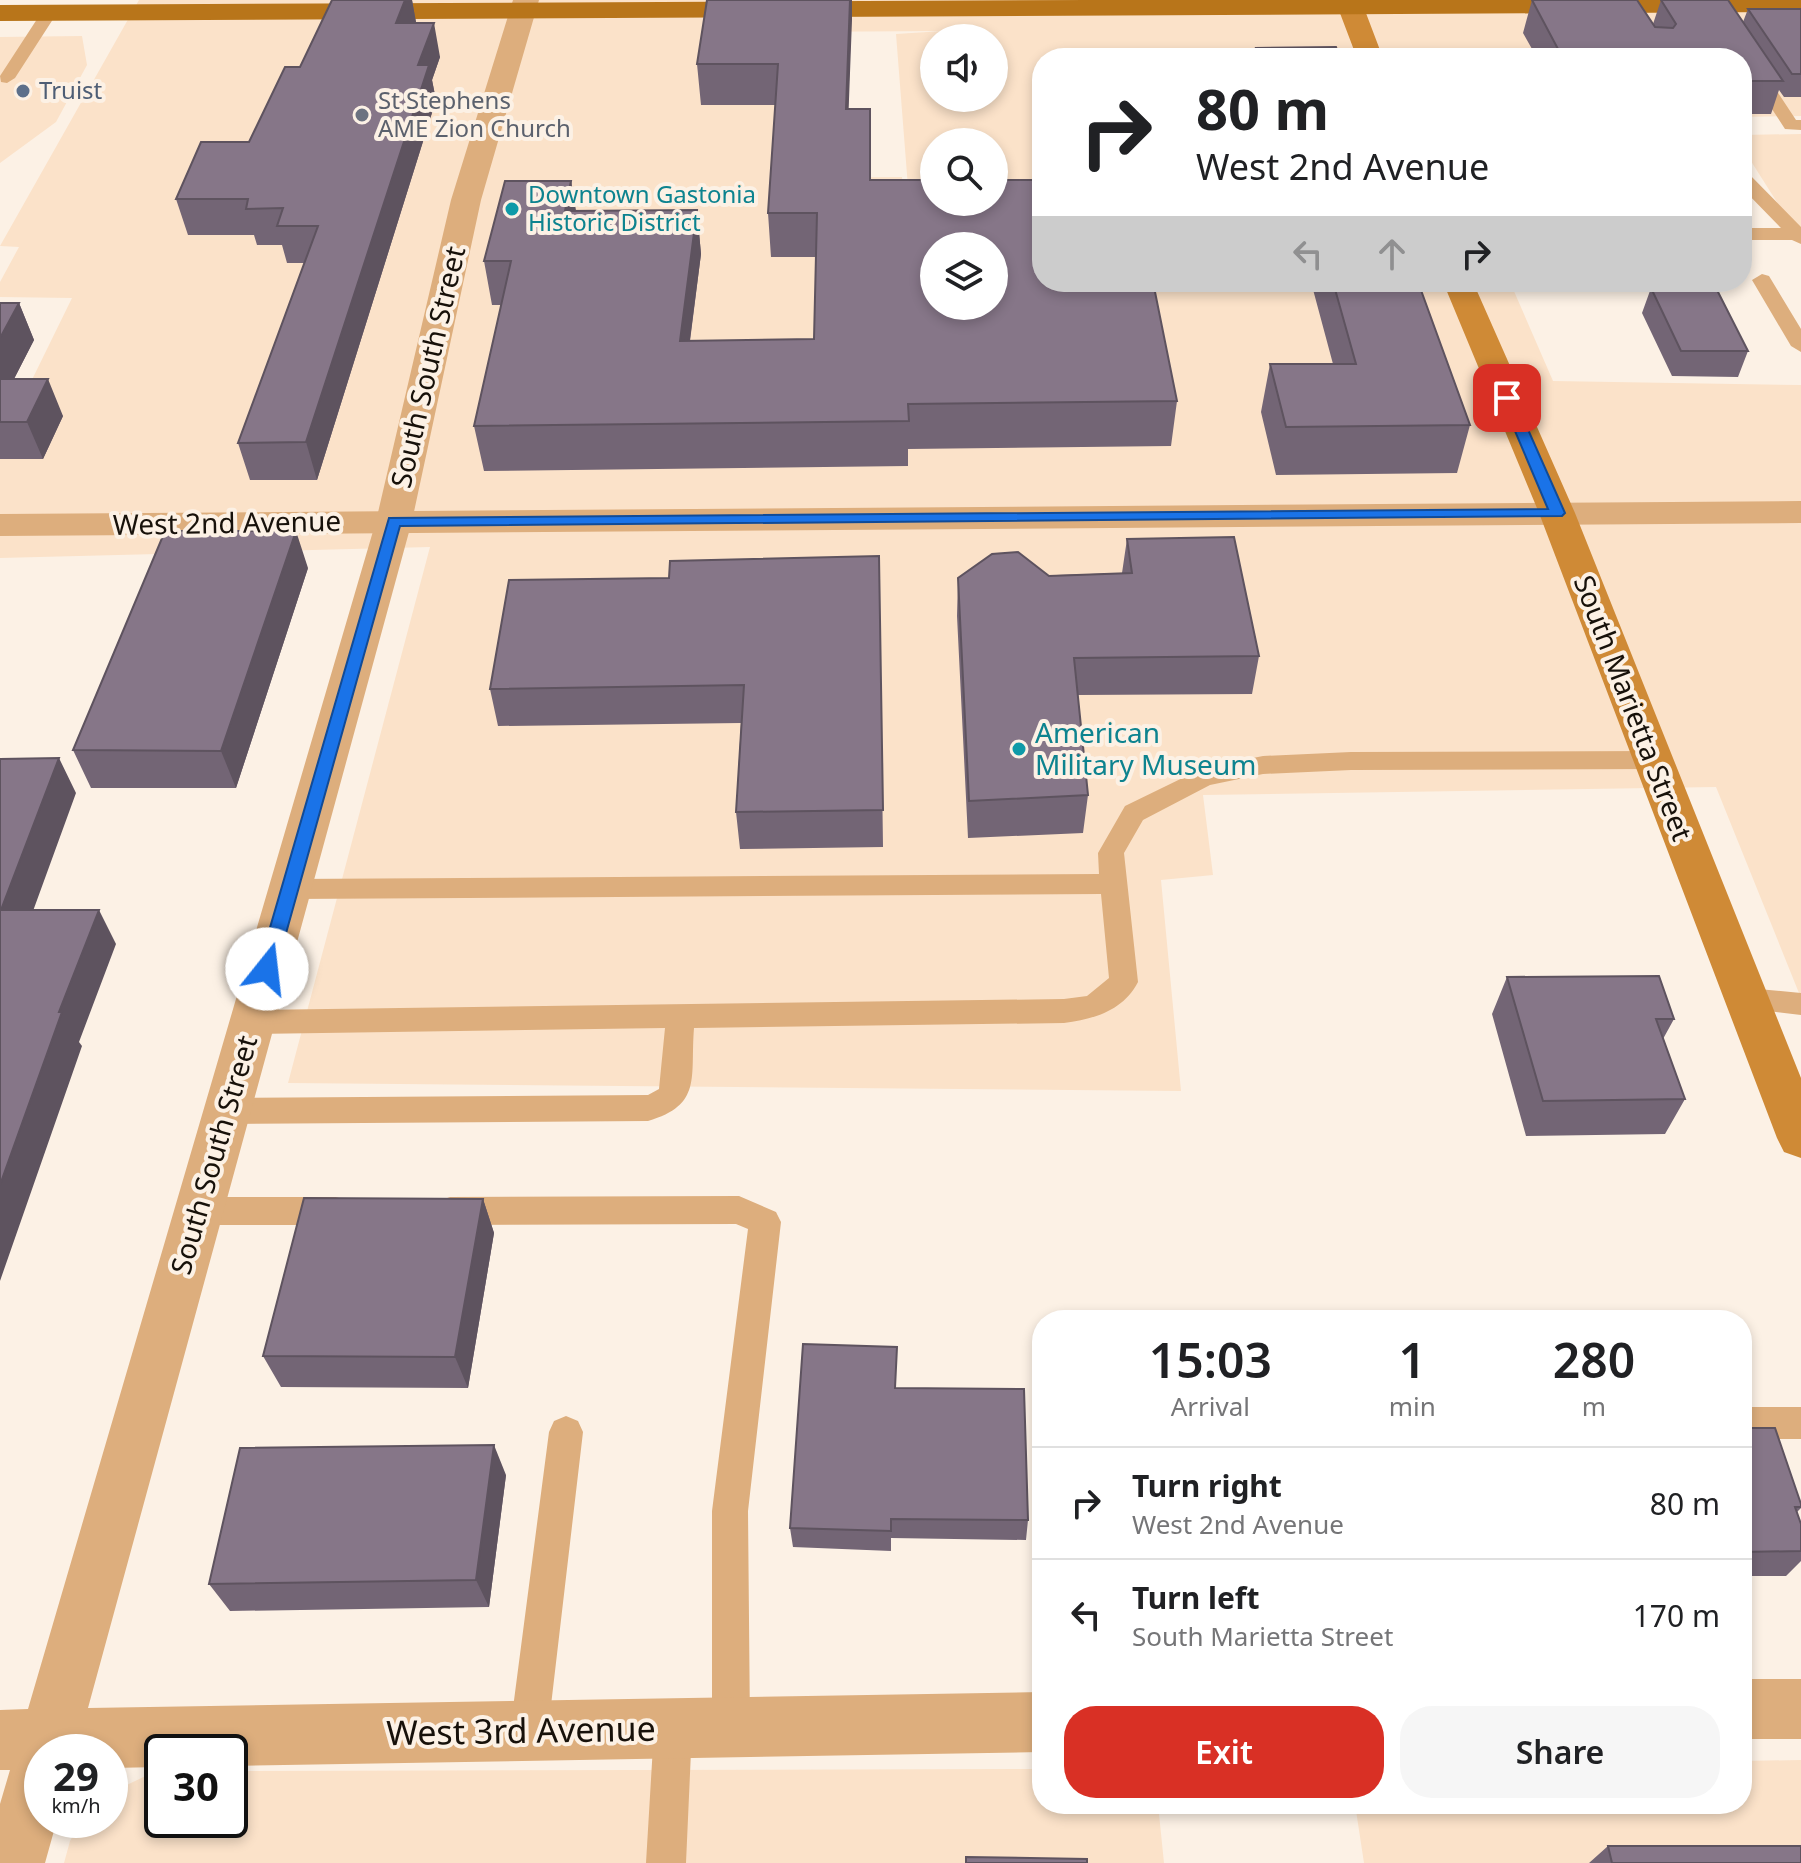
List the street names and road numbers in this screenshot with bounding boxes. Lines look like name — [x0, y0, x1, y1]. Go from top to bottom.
street label: South South Street — [381, 242, 473, 491]
street label: West 2nd Avenue — [113, 501, 341, 543]
street label: South Marietta Street — [1566, 569, 1702, 846]
street label: South South Street — [161, 1031, 265, 1279]
street label: West 3rd Avenue — [386, 1705, 656, 1755]

